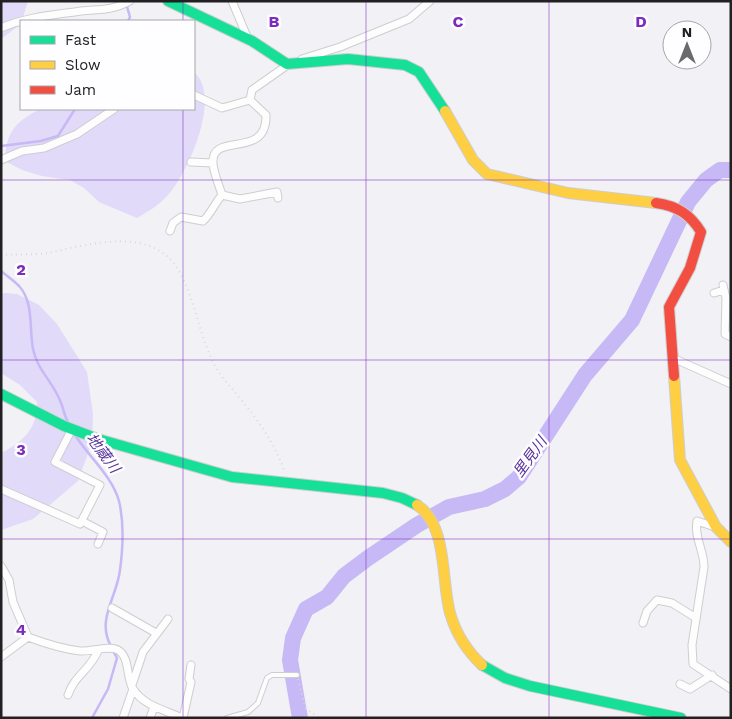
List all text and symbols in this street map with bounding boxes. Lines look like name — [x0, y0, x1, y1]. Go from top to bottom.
text: B — [269, 12, 280, 31]
text: C — [453, 12, 464, 31]
text: D — [635, 12, 647, 31]
legend — [20, 20, 195, 110]
north arrow — [662, 20, 712, 70]
text: N — [682, 24, 692, 40]
text: Fast — [65, 31, 97, 49]
text: Slow — [65, 56, 101, 74]
text: Jam — [65, 81, 96, 99]
text: 2 — [16, 260, 26, 279]
water label: 地蔵川 — [82, 430, 125, 478]
water label: 里見川 — [509, 432, 552, 480]
text: 3 — [16, 440, 26, 459]
text: 4 — [16, 620, 26, 639]

